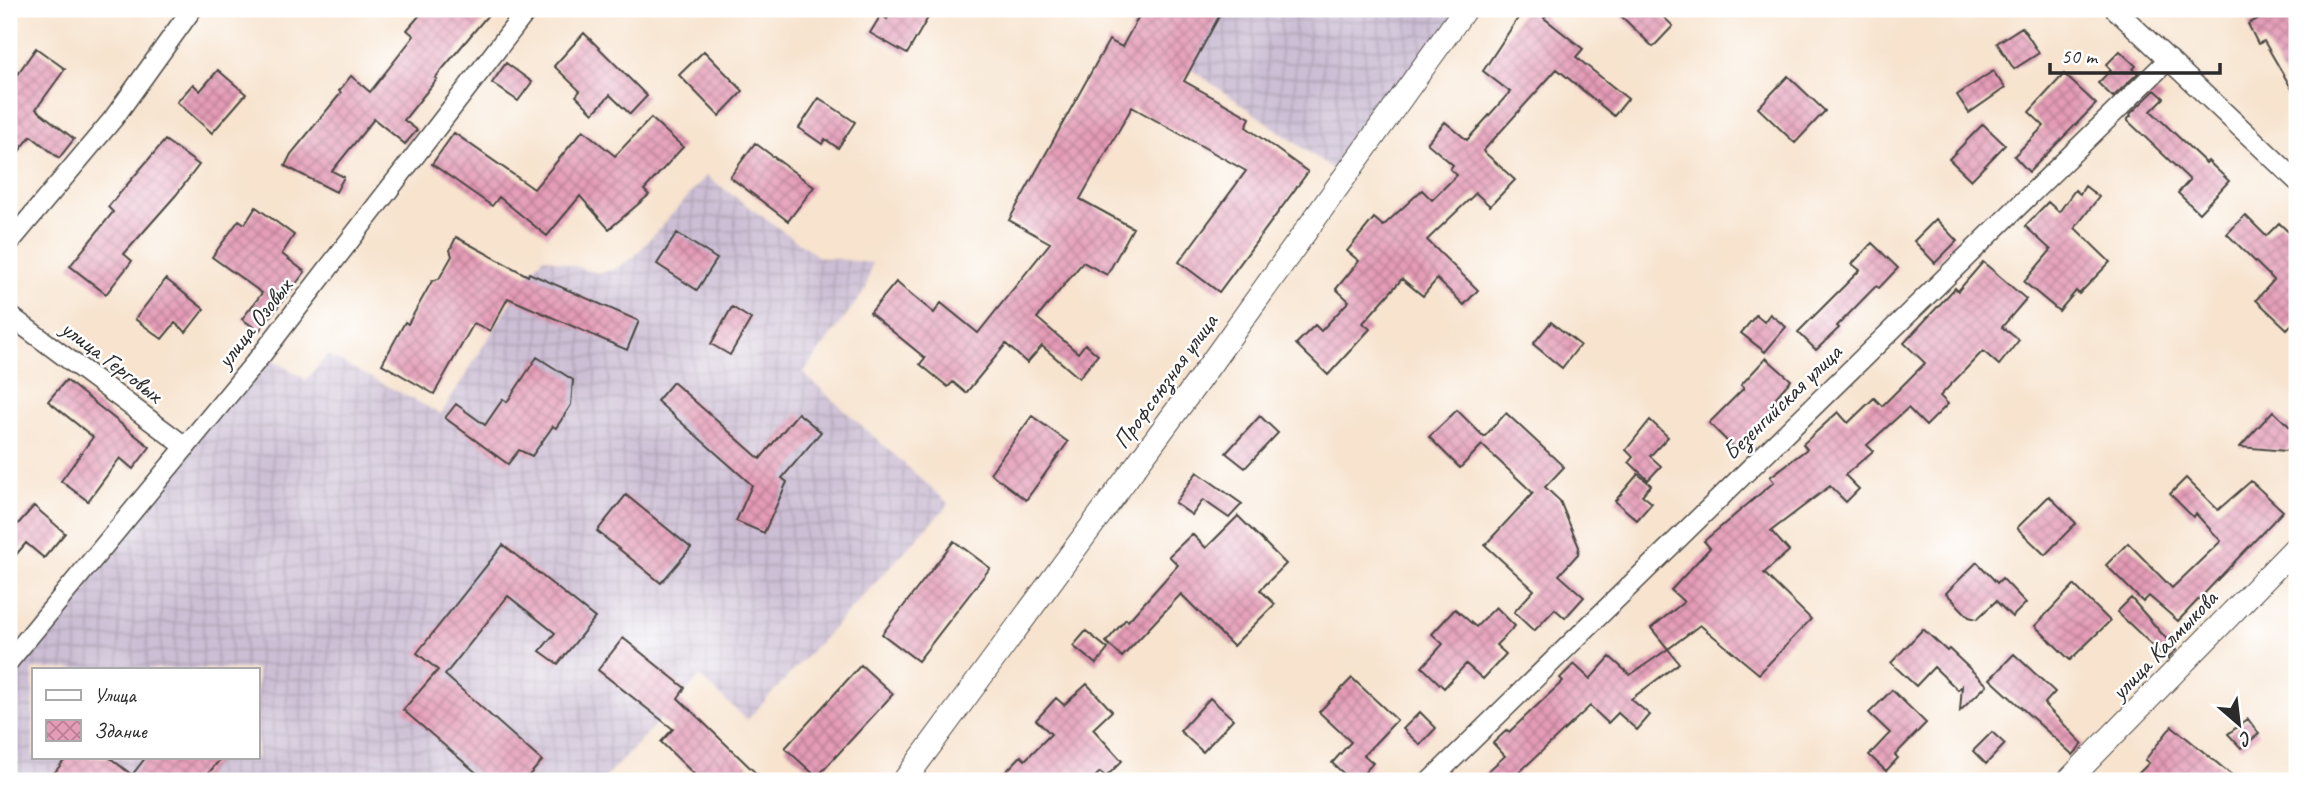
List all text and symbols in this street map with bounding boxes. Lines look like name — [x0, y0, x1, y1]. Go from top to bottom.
scale bar — [2050, 32, 2220, 76]
text: 50 m — [2061, 43, 2099, 69]
street label: улица Озовых — [208, 271, 299, 375]
street label: Профсоюзная улица — [1106, 307, 1226, 455]
street label: улица Герговых — [54, 312, 170, 410]
street label: Безенгийская улица — [1716, 337, 1850, 467]
street label: улица Калмыкова — [2103, 583, 2225, 708]
legend — [32, 668, 259, 758]
text: Улица — [94, 682, 137, 708]
north arrow — [2204, 688, 2274, 758]
text: Здание — [94, 718, 148, 744]
text: С — [2234, 725, 2256, 752]

